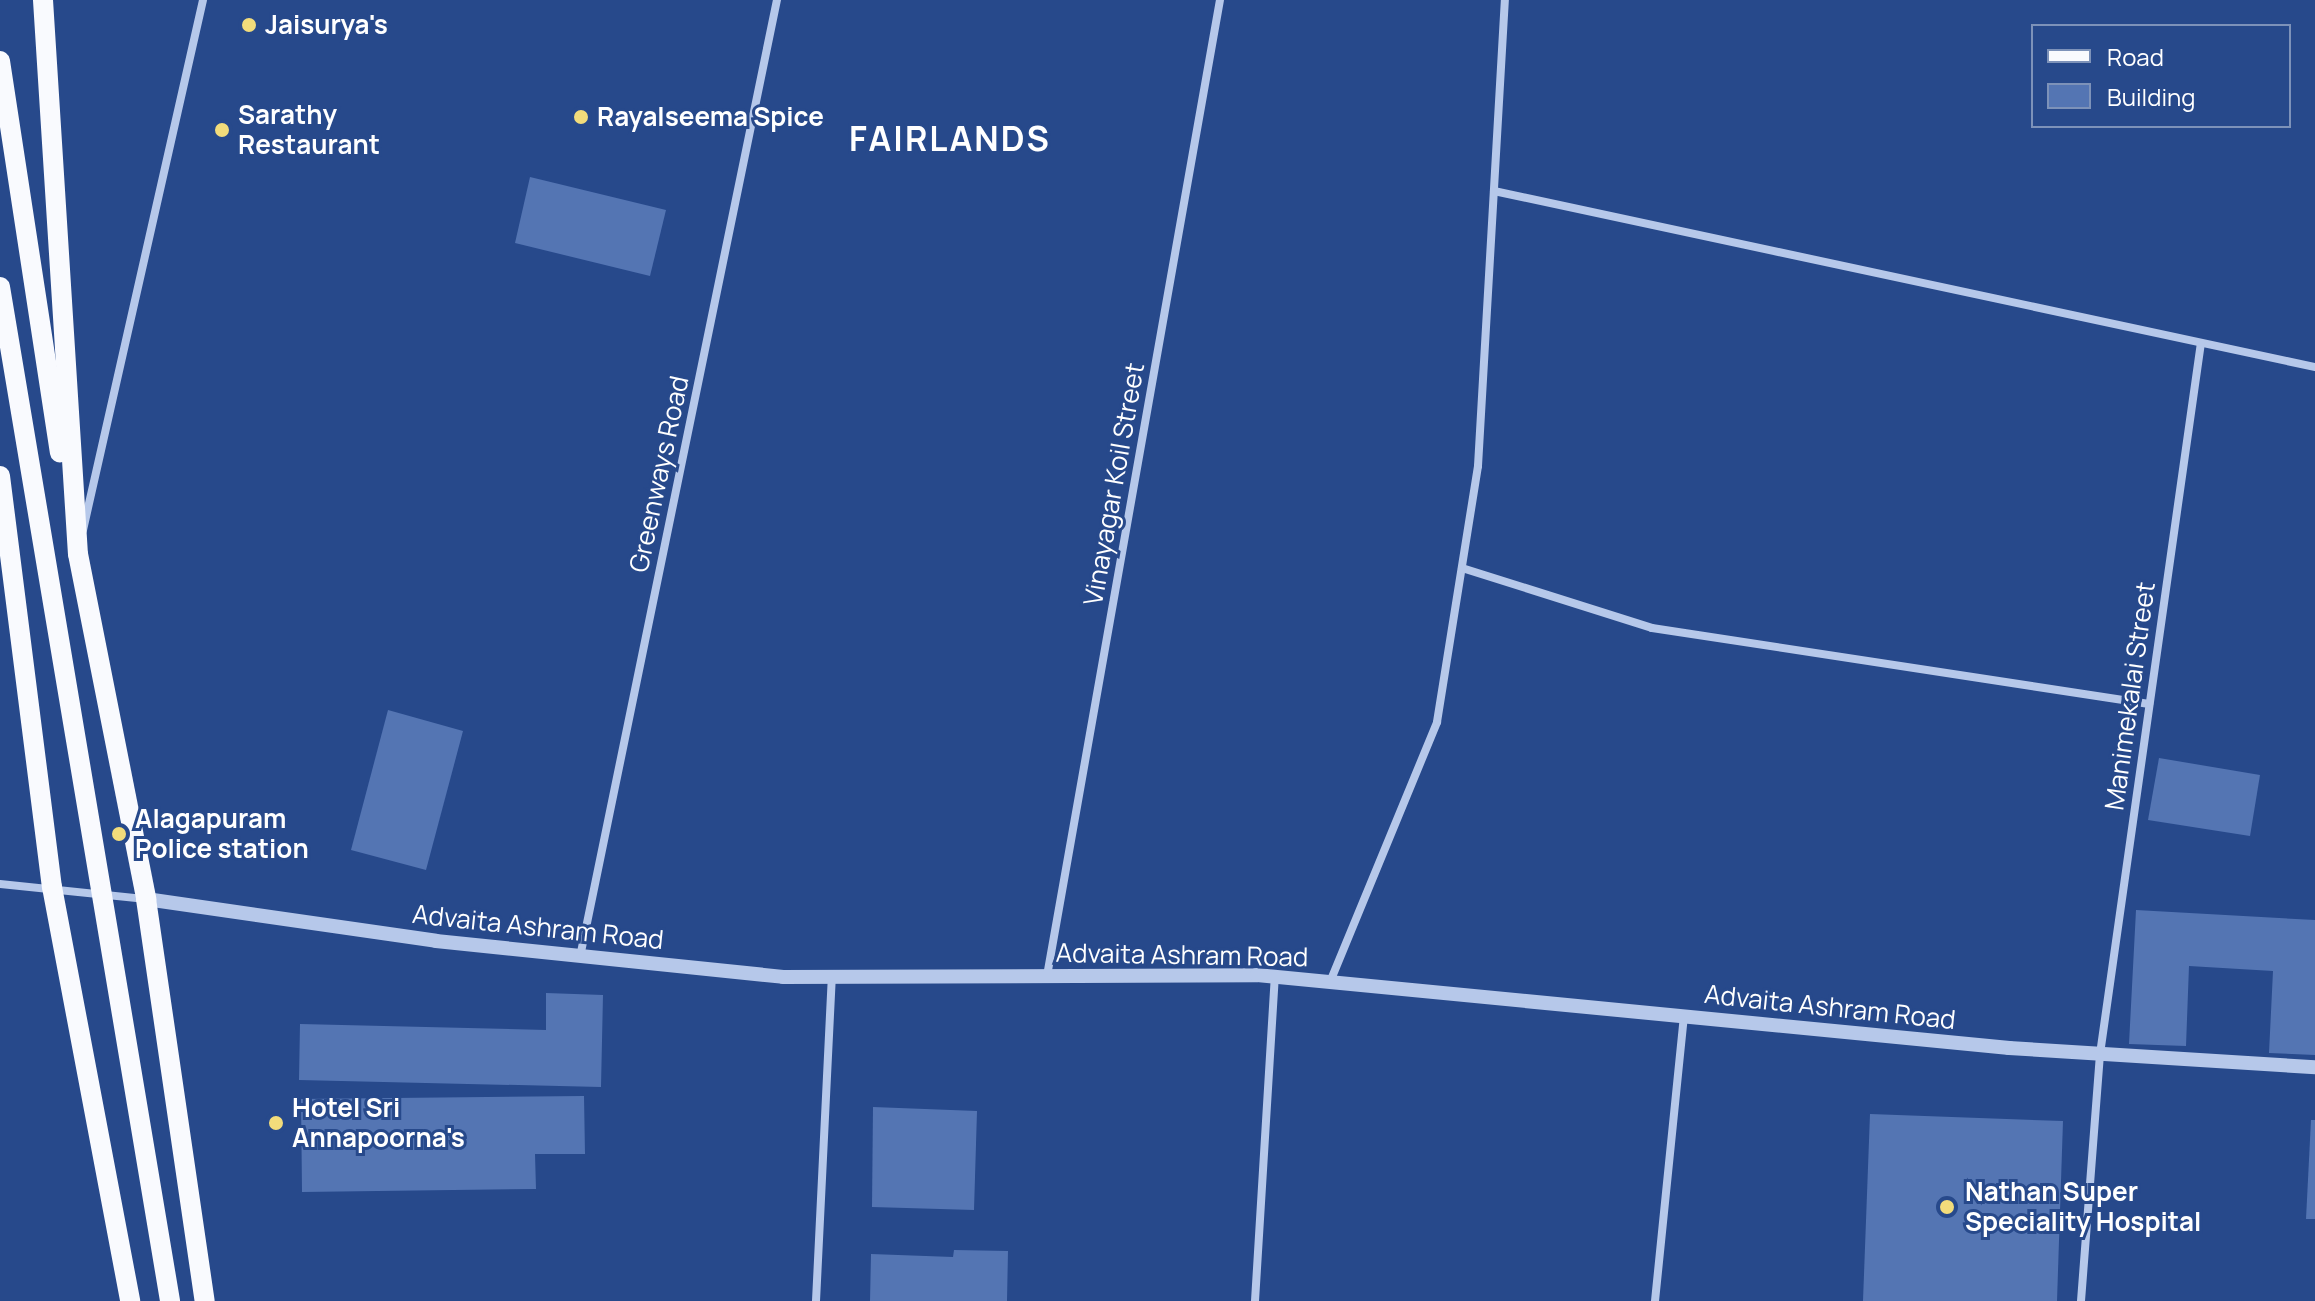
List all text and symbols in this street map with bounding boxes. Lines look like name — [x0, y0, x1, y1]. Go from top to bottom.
place label: Jaisurya's — [265, 9, 388, 41]
marker: Jaisurya's — [240, 16, 258, 34]
legend — [2031, 24, 2291, 128]
text: Road — [2107, 40, 2164, 73]
text: Building — [2107, 80, 2195, 113]
place label: Sarathy Restaurant — [238, 99, 380, 160]
place label: Rayalseema Spice — [597, 101, 824, 133]
marker: Rayalseema Spice — [572, 108, 590, 126]
district label: FAIRLANDS — [849, 119, 1051, 159]
marker: Sarathy Restaurant — [213, 121, 231, 139]
street label: Vinayagar Koil Street — [1077, 360, 1151, 608]
street label: Greenways Road — [623, 373, 695, 575]
street label: Manimekalai Street — [2099, 580, 2161, 812]
place label: Alagapuram Police station — [135, 803, 309, 864]
marker: Alagapuram Police station — [110, 825, 128, 843]
street label: Advaita Ashram Road — [411, 898, 665, 956]
street label: Advaita Ashram Road — [1055, 937, 1309, 973]
street label: Advaita Ashram Road — [1703, 978, 1957, 1036]
place label: Hotel Sri Annapoorna's — [292, 1092, 465, 1154]
marker: Hotel Sri Annapoorna's — [267, 1114, 285, 1132]
place label: Nathan Super Speciality Hospital — [1965, 1176, 2201, 1238]
marker: Nathan Super Speciality Hospital — [1936, 1196, 1958, 1218]

